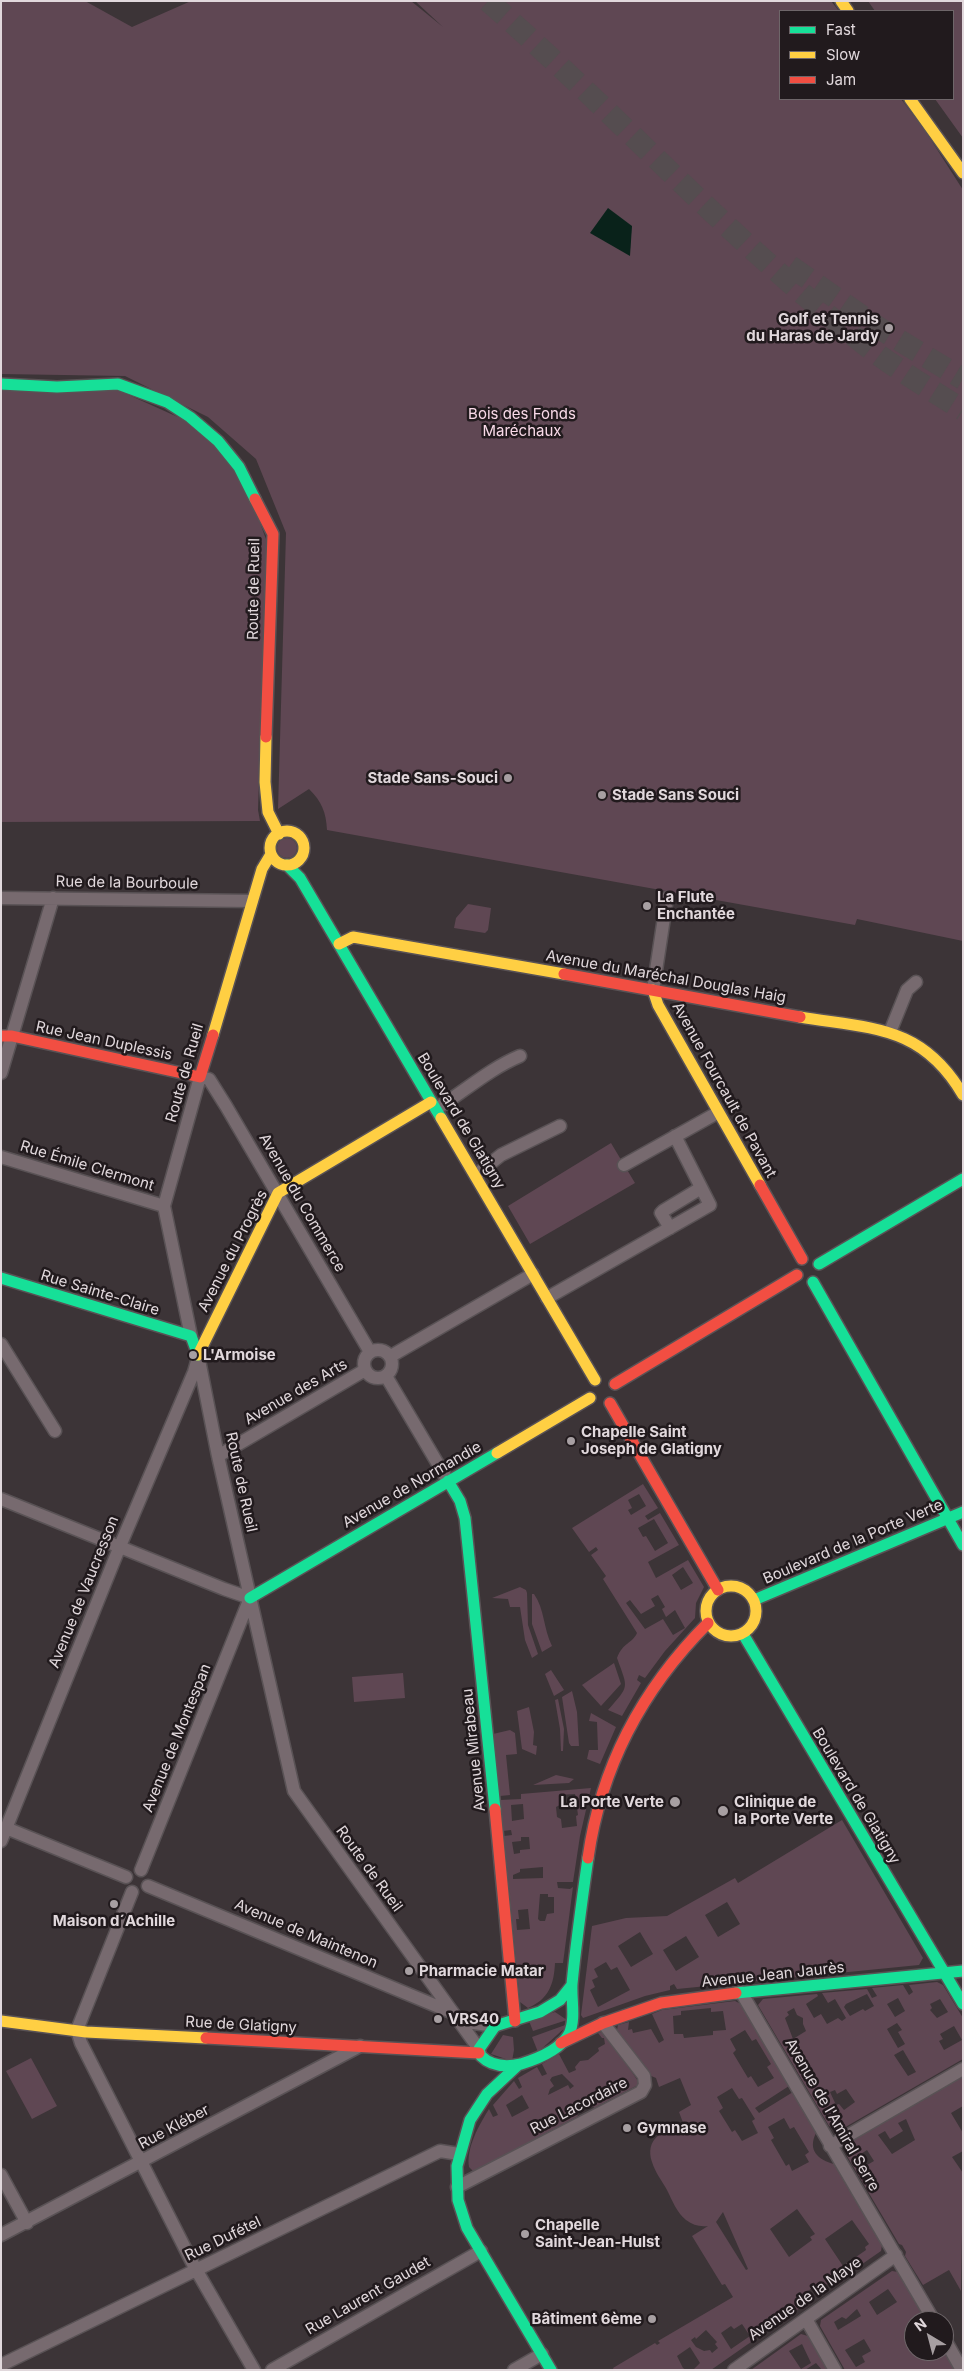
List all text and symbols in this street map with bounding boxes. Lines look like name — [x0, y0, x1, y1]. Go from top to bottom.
legend — [779, 10, 954, 100]
text: Fast — [826, 20, 856, 39]
text: Slow — [826, 45, 860, 64]
text: Jam — [826, 70, 856, 89]
place label: Golf et Tennis du Haras de Jardy — [746, 310, 879, 345]
marker: Golf et Tennis du Haras de Jardy — [883, 322, 895, 334]
park label: Bois des Fonds Maréchaux — [468, 405, 576, 440]
street label: Route de Rueil — [244, 538, 264, 640]
place label: Stade Sans-Souci — [367, 769, 498, 787]
marker: Stade Sans-Souci — [502, 772, 514, 784]
place label: Stade Sans Souci — [612, 786, 739, 804]
marker: Stade Sans Souci — [596, 789, 608, 801]
street label: Rue de la Bourboule — [55, 873, 199, 893]
place label: La Flute Enchantée — [657, 888, 735, 923]
marker: La Flute Enchantée — [641, 900, 653, 912]
street label: Avenue du Maréchal Douglas Haig — [545, 947, 787, 1007]
street label: Avenue Fourcault de Pavant — [668, 999, 780, 1181]
street label: Rue Jean Duplessis — [34, 1018, 174, 1064]
street label: Route de Rueil — [162, 1022, 208, 1124]
street label: Boulevard de Glatigny — [413, 1050, 509, 1192]
street label: Avenue du Commerce — [255, 1131, 349, 1275]
street label: Rue Émile Clermont — [18, 1137, 156, 1195]
street label: Avenue du Progrès — [194, 1187, 272, 1315]
street label: Rue Sainte-Claire — [38, 1266, 162, 1320]
place label: L'Armoise — [203, 1346, 276, 1364]
marker: L'Armoise — [187, 1349, 199, 1361]
street label: Avenue des Arts — [241, 1355, 351, 1429]
place label: Chapelle Saint Joseph de Glatigny — [581, 1423, 722, 1458]
street label: Route de Rueil — [222, 1430, 260, 1534]
marker: Chapelle Saint Joseph de Glatigny — [565, 1435, 577, 1447]
street label: Avenue de Normandie — [339, 1438, 485, 1532]
street label: Boulevard de la Porte Verte — [760, 1496, 946, 1588]
street label: Avenue de Vaucresson — [45, 1513, 123, 1671]
street label: Avenue de Montespan — [139, 1661, 215, 1815]
street label: Avenue Mirabeau — [459, 1688, 489, 1812]
street label: Boulevard de Glatigny — [808, 1725, 904, 1867]
place label: La Porte Verte — [560, 1793, 664, 1811]
place label: Clinique de la Porte Verte — [734, 1793, 833, 1828]
marker: La Porte Verte — [668, 1795, 682, 1809]
marker: Clinique de la Porte Verte — [716, 1804, 730, 1818]
street label: Route de Rueil — [332, 1823, 406, 1915]
street label: Avenue de Maintenon — [232, 1896, 380, 1972]
marker: Maison d´Achille — [108, 1898, 120, 1910]
place label: Maison d´Achille — [53, 1912, 175, 1930]
street label: Avenue Jean Jaurès — [701, 1959, 845, 1991]
place label: Pharmacie Matar — [419, 1962, 544, 1980]
marker: Pharmacie Matar — [403, 1965, 415, 1977]
place label: VRS40 — [448, 2010, 499, 2028]
street label: Rue de Glatigny — [185, 2013, 297, 2037]
marker: VRS40 — [432, 2013, 444, 2025]
street label: Avenue de l'Amiral Serre — [781, 2035, 883, 2195]
street label: Rue Lacordaire — [527, 2074, 631, 2138]
street label: Rue Kléber — [136, 2101, 212, 2153]
place label: Gymnase — [637, 2119, 706, 2137]
marker: Gymnase — [621, 2122, 633, 2134]
street label: Rue Dufétel — [182, 2213, 264, 2265]
place label: Chapelle Saint-Jean-Hulst — [535, 2216, 660, 2251]
marker: Chapelle Saint-Jean-Hulst — [519, 2228, 531, 2240]
street label: Rue Laurent Gaudet — [303, 2253, 433, 2339]
street label: Avenue de la Maye — [745, 2253, 865, 2345]
place label: Bâtiment 6ème — [531, 2310, 642, 2328]
north arrow — [904, 2311, 954, 2361]
marker: Bâtiment 6ème — [646, 2313, 658, 2325]
text: N — [911, 2314, 930, 2334]

